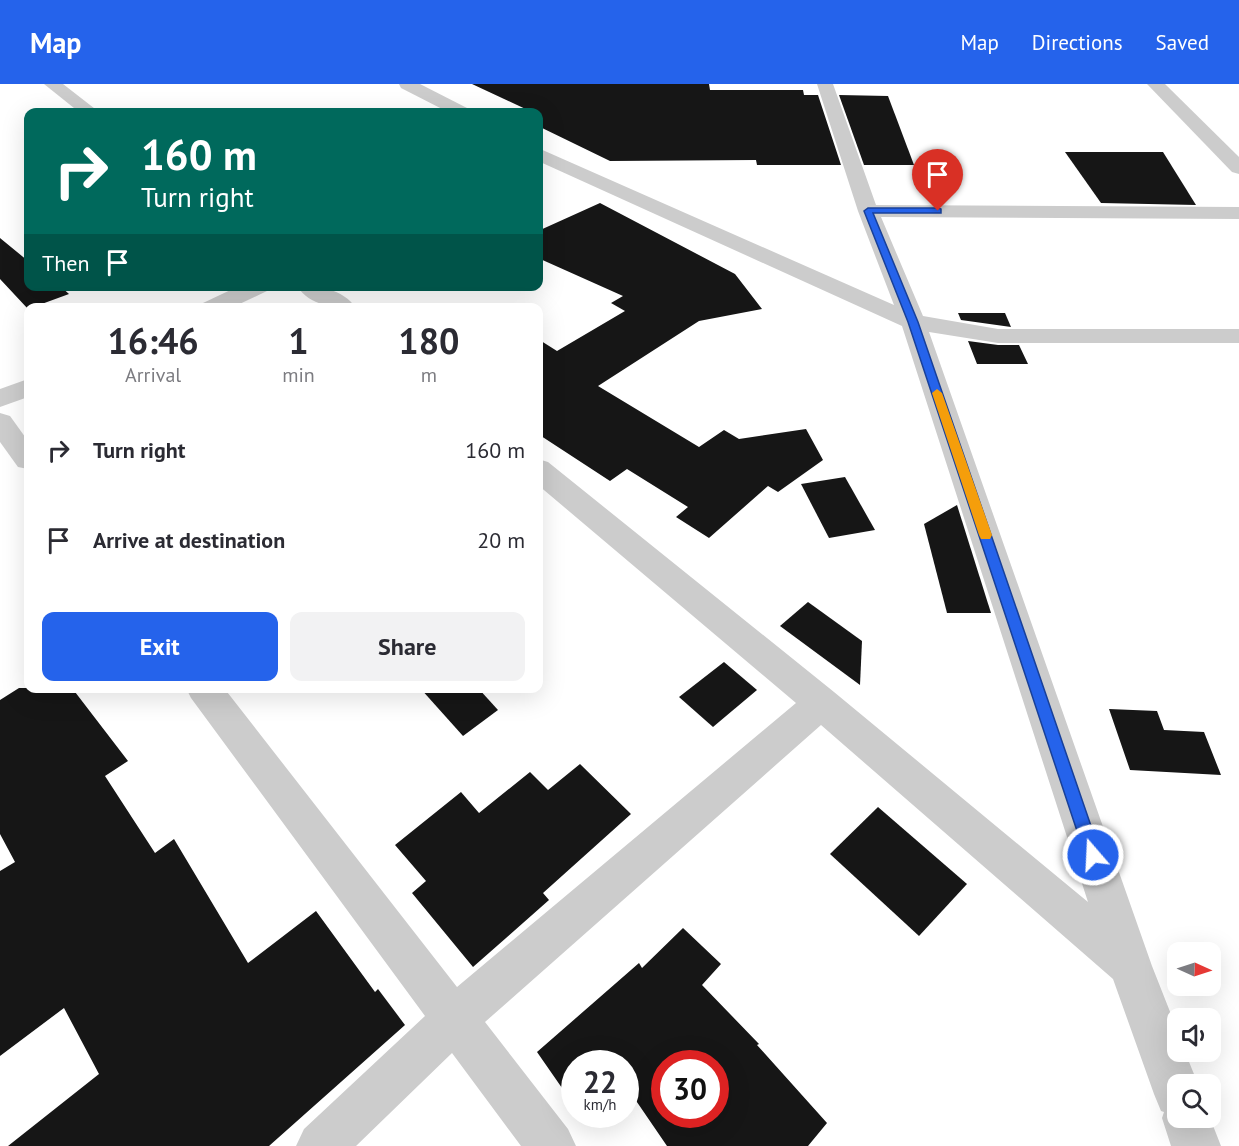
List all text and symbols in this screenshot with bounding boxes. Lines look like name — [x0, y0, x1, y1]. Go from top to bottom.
text: Map — [30, 24, 81, 61]
text: Map — [960, 29, 999, 56]
text: Directions — [1032, 29, 1123, 56]
text: Saved — [1156, 29, 1209, 56]
text: 160 m — [141, 127, 257, 182]
icon: right — [42, 132, 120, 210]
pin — [912, 149, 963, 211]
icon: arrive — [921, 158, 954, 191]
text: Turn right — [141, 180, 254, 214]
icon: arrive — [101, 246, 134, 279]
text: Then — [42, 249, 89, 277]
text: 16:46 — [107, 317, 199, 364]
text: 1 — [288, 317, 309, 364]
text: 180 — [398, 317, 460, 364]
text: Arrival — [125, 362, 181, 388]
text: min — [282, 362, 315, 388]
text: m — [421, 362, 437, 388]
icon: right — [42, 434, 75, 467]
text: Turn right — [93, 436, 185, 464]
text: 160 m — [465, 436, 525, 464]
icon: arrive — [42, 524, 75, 557]
text: Arrive at destination — [93, 526, 285, 554]
text: 20 m — [477, 526, 525, 554]
button: Exit — [42, 612, 278, 681]
button: Share — [290, 612, 525, 681]
position arrow — [1061, 823, 1125, 887]
north arrow — [1167, 942, 1221, 996]
map controls — [1167, 942, 1221, 1128]
button: sound — [1167, 1008, 1221, 1062]
speed limit sign: 30 — [651, 1050, 729, 1128]
text: 22 — [583, 1062, 617, 1101]
button: search — [1167, 1074, 1221, 1128]
text: km/h — [584, 1095, 616, 1114]

